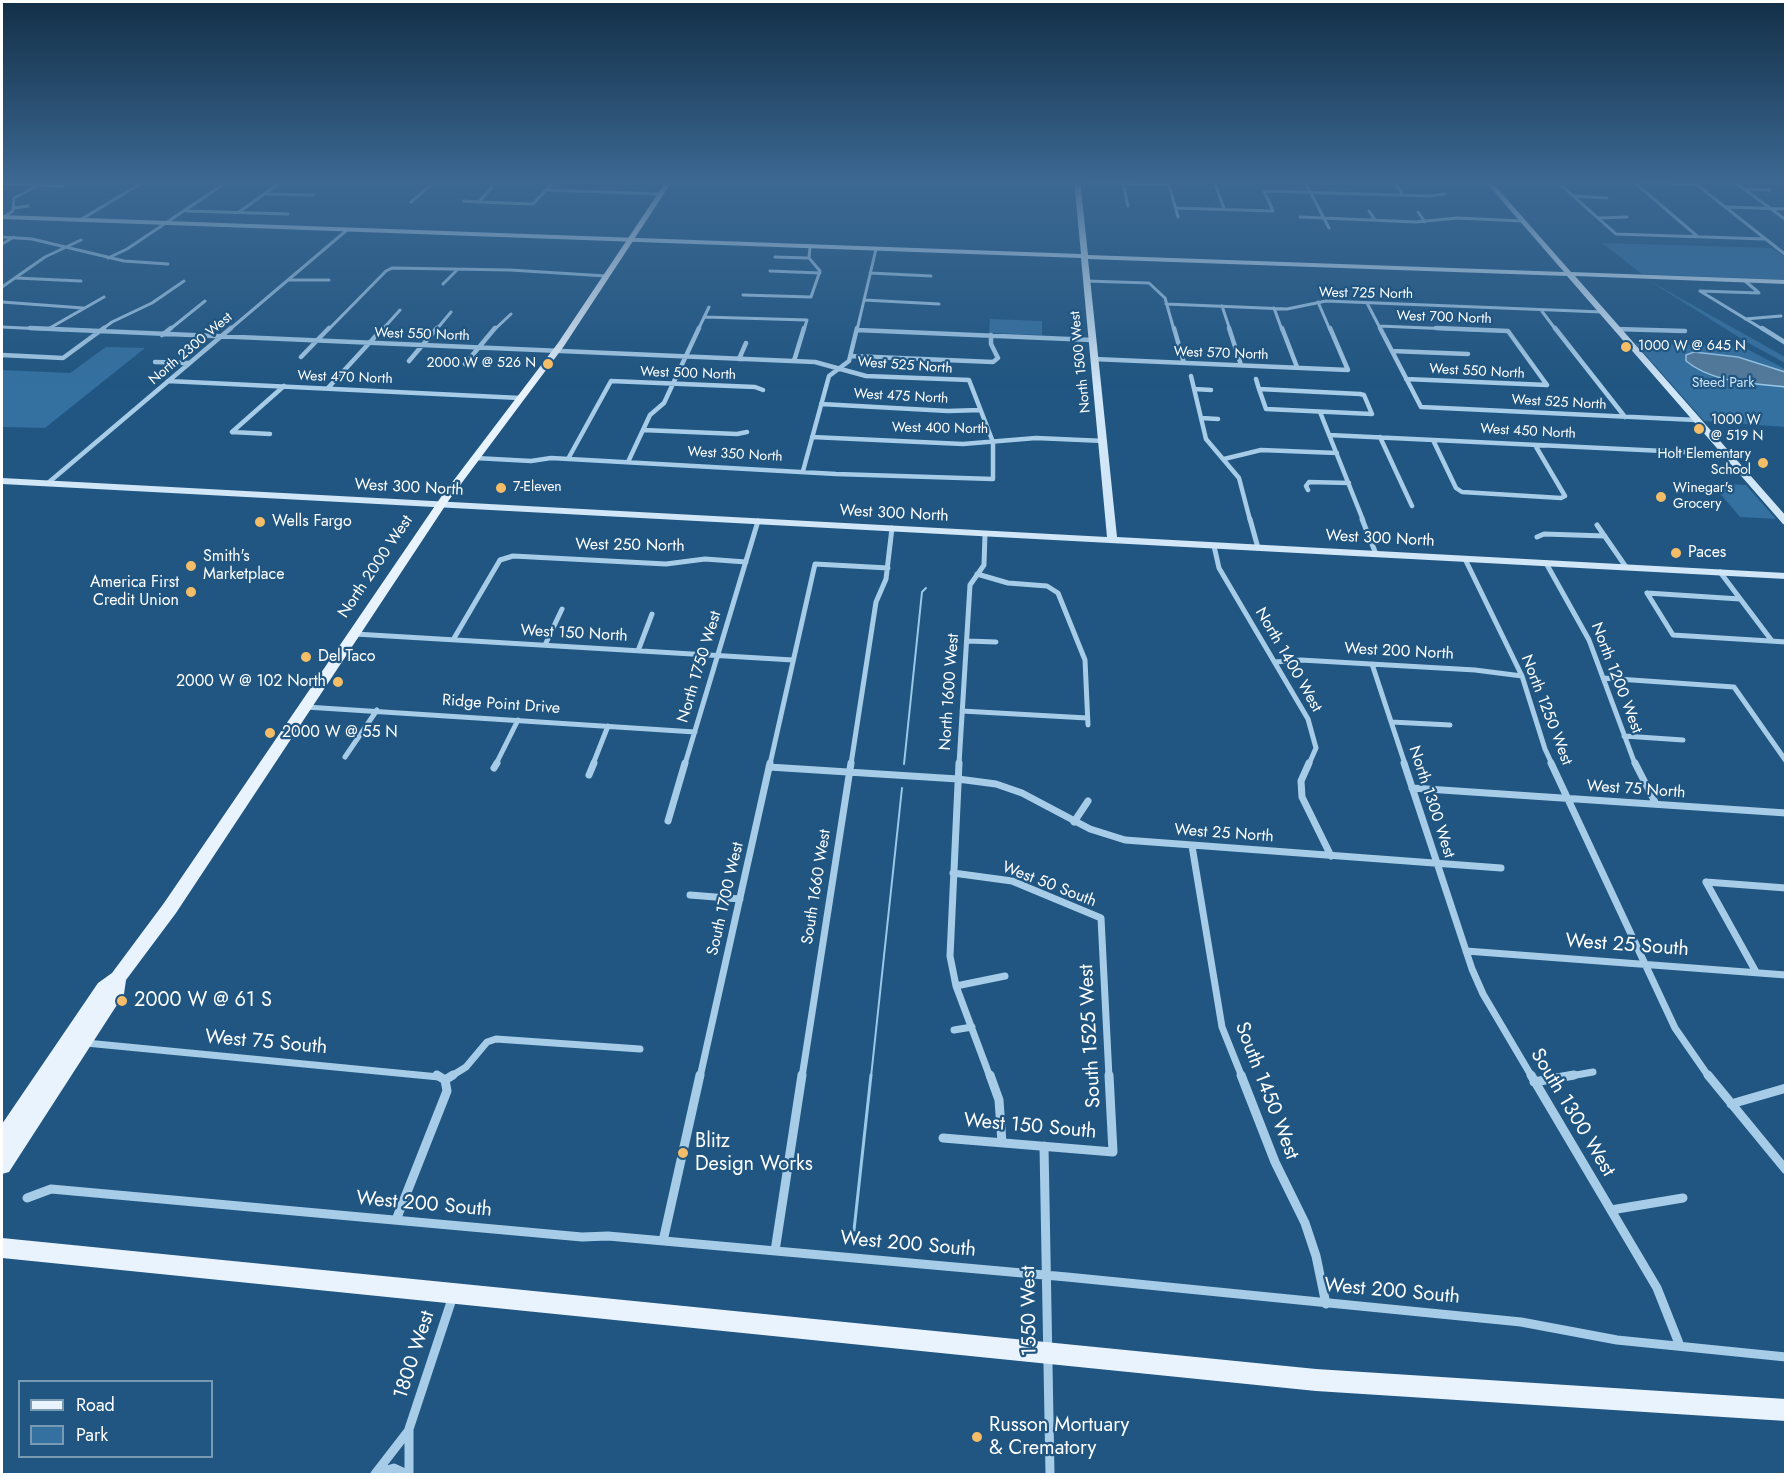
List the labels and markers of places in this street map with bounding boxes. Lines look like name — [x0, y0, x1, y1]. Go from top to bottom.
place label: 1000 W @ 645 N — [1638, 339, 1746, 355]
marker: 1000 W @ 645 N — [1619, 340, 1633, 354]
place label: 2000 W @ 526 N — [427, 356, 536, 372]
marker: 2000 W @ 526 N — [541, 357, 555, 371]
place label: 1000 W @ 519 N — [1711, 413, 1763, 446]
marker: 1000 W @ 519 N — [1692, 422, 1706, 436]
place label: Holt Elementary School — [1657, 447, 1751, 479]
marker: Holt Elementary School — [1756, 456, 1770, 470]
place label: 7-Eleven — [513, 480, 562, 496]
marker: 7-Eleven — [494, 481, 508, 495]
place label: Winegar's Grocery — [1673, 481, 1733, 514]
marker: Winegar's Grocery — [1654, 490, 1668, 504]
place label: Wells Fargo — [272, 512, 352, 532]
marker: Wells Fargo — [253, 515, 267, 529]
place label: Paces — [1688, 543, 1726, 563]
marker: Paces — [1669, 546, 1683, 560]
place label: Smith's Marketplace — [203, 547, 284, 585]
marker: Smith's Marketplace — [184, 559, 198, 573]
place label: America First Credit Union — [90, 573, 179, 611]
marker: America First Credit Union — [184, 585, 198, 599]
place label: Del Taco — [318, 647, 376, 667]
marker: Del Taco — [299, 650, 313, 664]
place label: 2000 W @ 102 North — [176, 672, 326, 692]
marker: 2000 W @ 102 North — [331, 675, 345, 689]
place label: 2000 W @ 55 N — [282, 723, 398, 743]
marker: 2000 W @ 55 N — [263, 726, 277, 740]
place label: 2000 W @ 61 S — [134, 989, 272, 1013]
marker: 2000 W @ 61 S — [115, 994, 129, 1008]
place label: Blitz Design Works — [695, 1130, 813, 1177]
marker: Blitz Design Works — [676, 1146, 690, 1160]
place label: Russon Mortuary & Crematory — [989, 1414, 1129, 1461]
marker: Russon Mortuary & Crematory — [970, 1430, 984, 1444]

